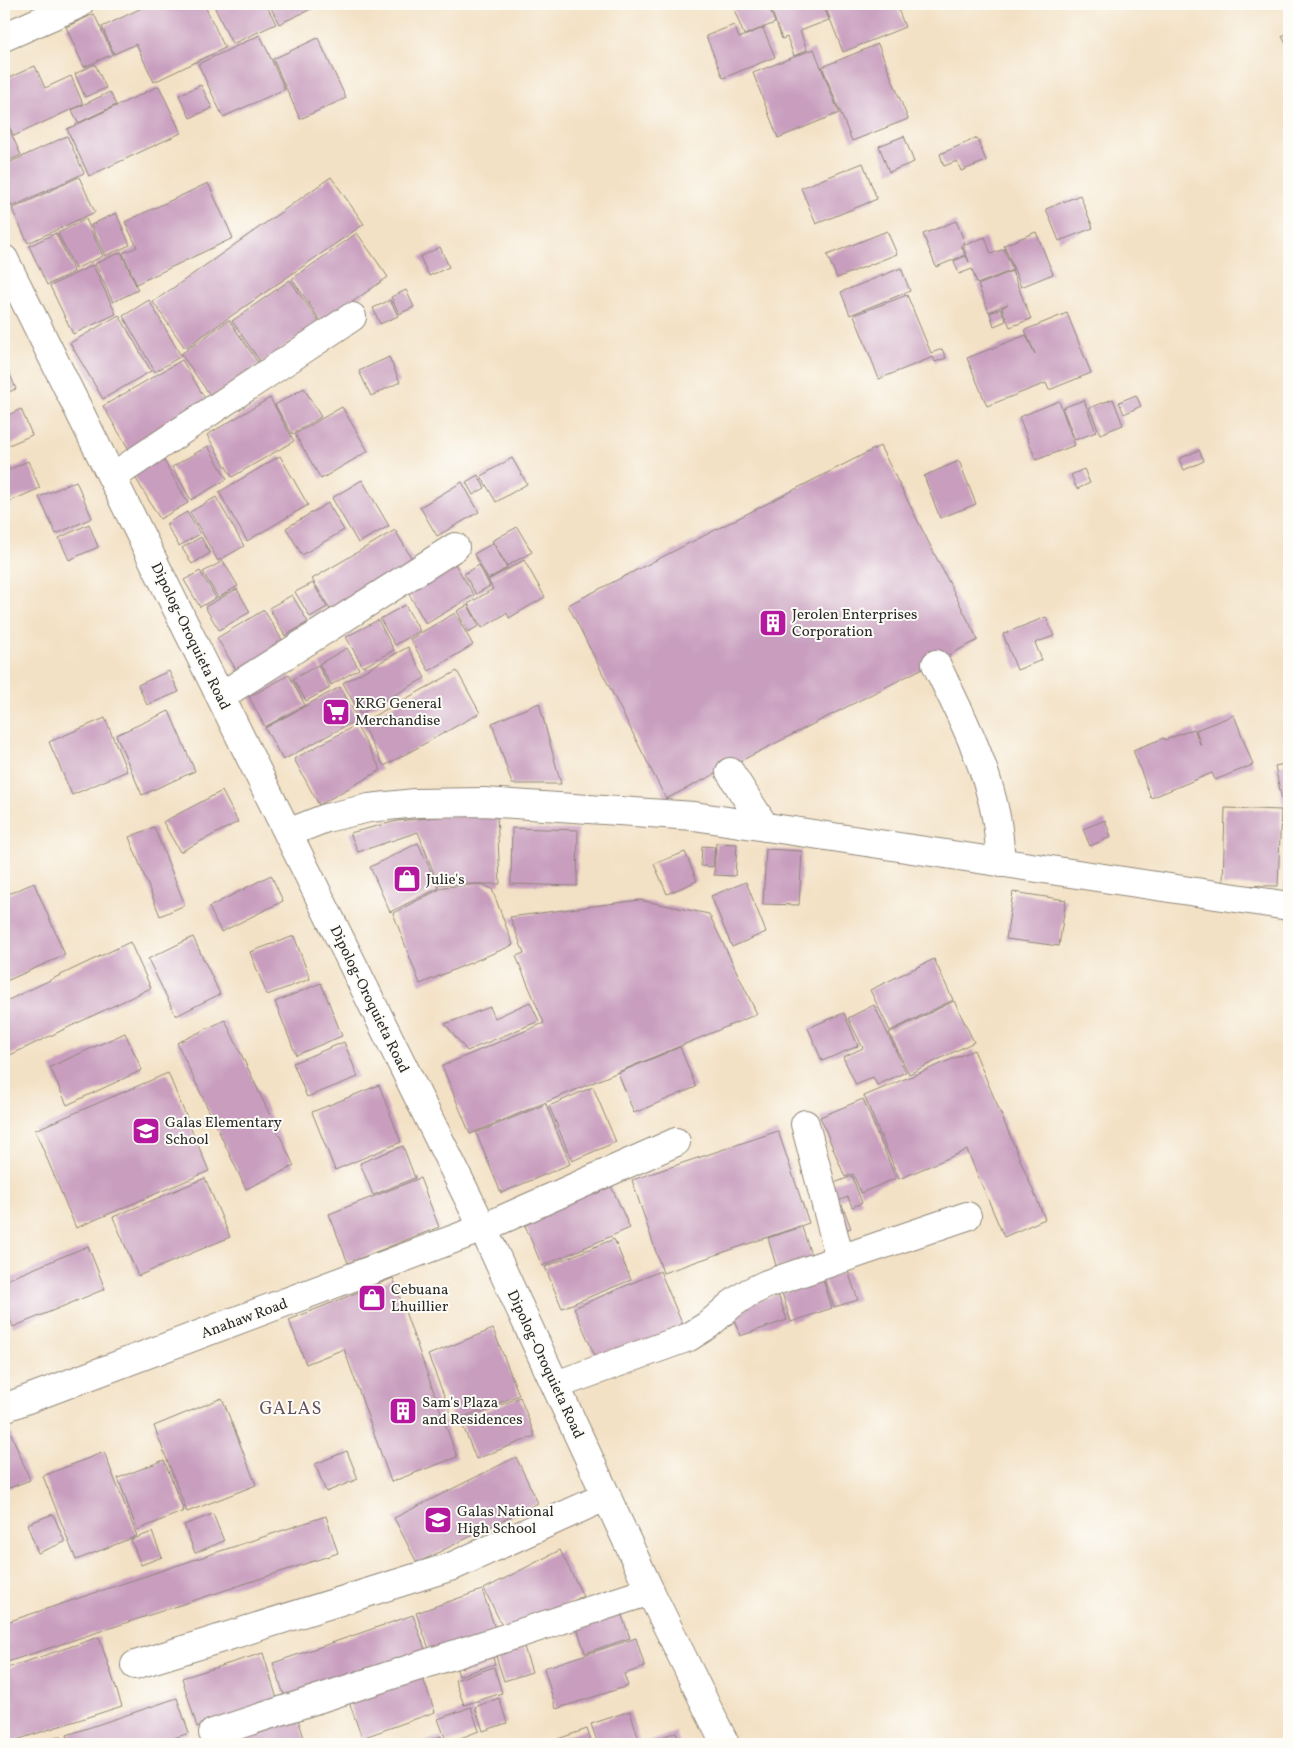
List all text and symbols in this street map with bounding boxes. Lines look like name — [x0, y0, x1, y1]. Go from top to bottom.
street label: Dipolog-Oroquieta Road — [145, 559, 235, 714]
place label: Jerolen Enterprises Corporation — [792, 605, 918, 643]
building icon: Jerolen Enterprises Corporation — [758, 608, 788, 638]
place label: KRG General Merchandise — [355, 694, 442, 732]
supermarket icon: KRG General Merchandise — [321, 697, 351, 727]
shop icon: Julie's — [392, 864, 422, 894]
place label: Julie's — [426, 870, 465, 891]
street label: Dipolog-Oroquieta Road — [324, 922, 414, 1077]
place label: Galas Elementary School — [165, 1113, 282, 1151]
school or university icon: Galas Elementary School — [131, 1116, 161, 1146]
place label: Cebuana Lhuillier — [391, 1280, 448, 1318]
shop icon: Cebuana Lhuillier — [357, 1283, 387, 1313]
street label: Dipolog-Oroquieta Road — [501, 1287, 588, 1442]
street label: Anahaw Road — [198, 1294, 291, 1345]
place label: Sam's Plaza and Residences — [422, 1393, 523, 1431]
building icon: Sam's Plaza and Residences — [388, 1396, 418, 1426]
district label: GALAS — [260, 1397, 322, 1422]
place label: Galas National High School — [457, 1502, 554, 1540]
school or university icon: Galas National High School — [423, 1505, 453, 1535]

